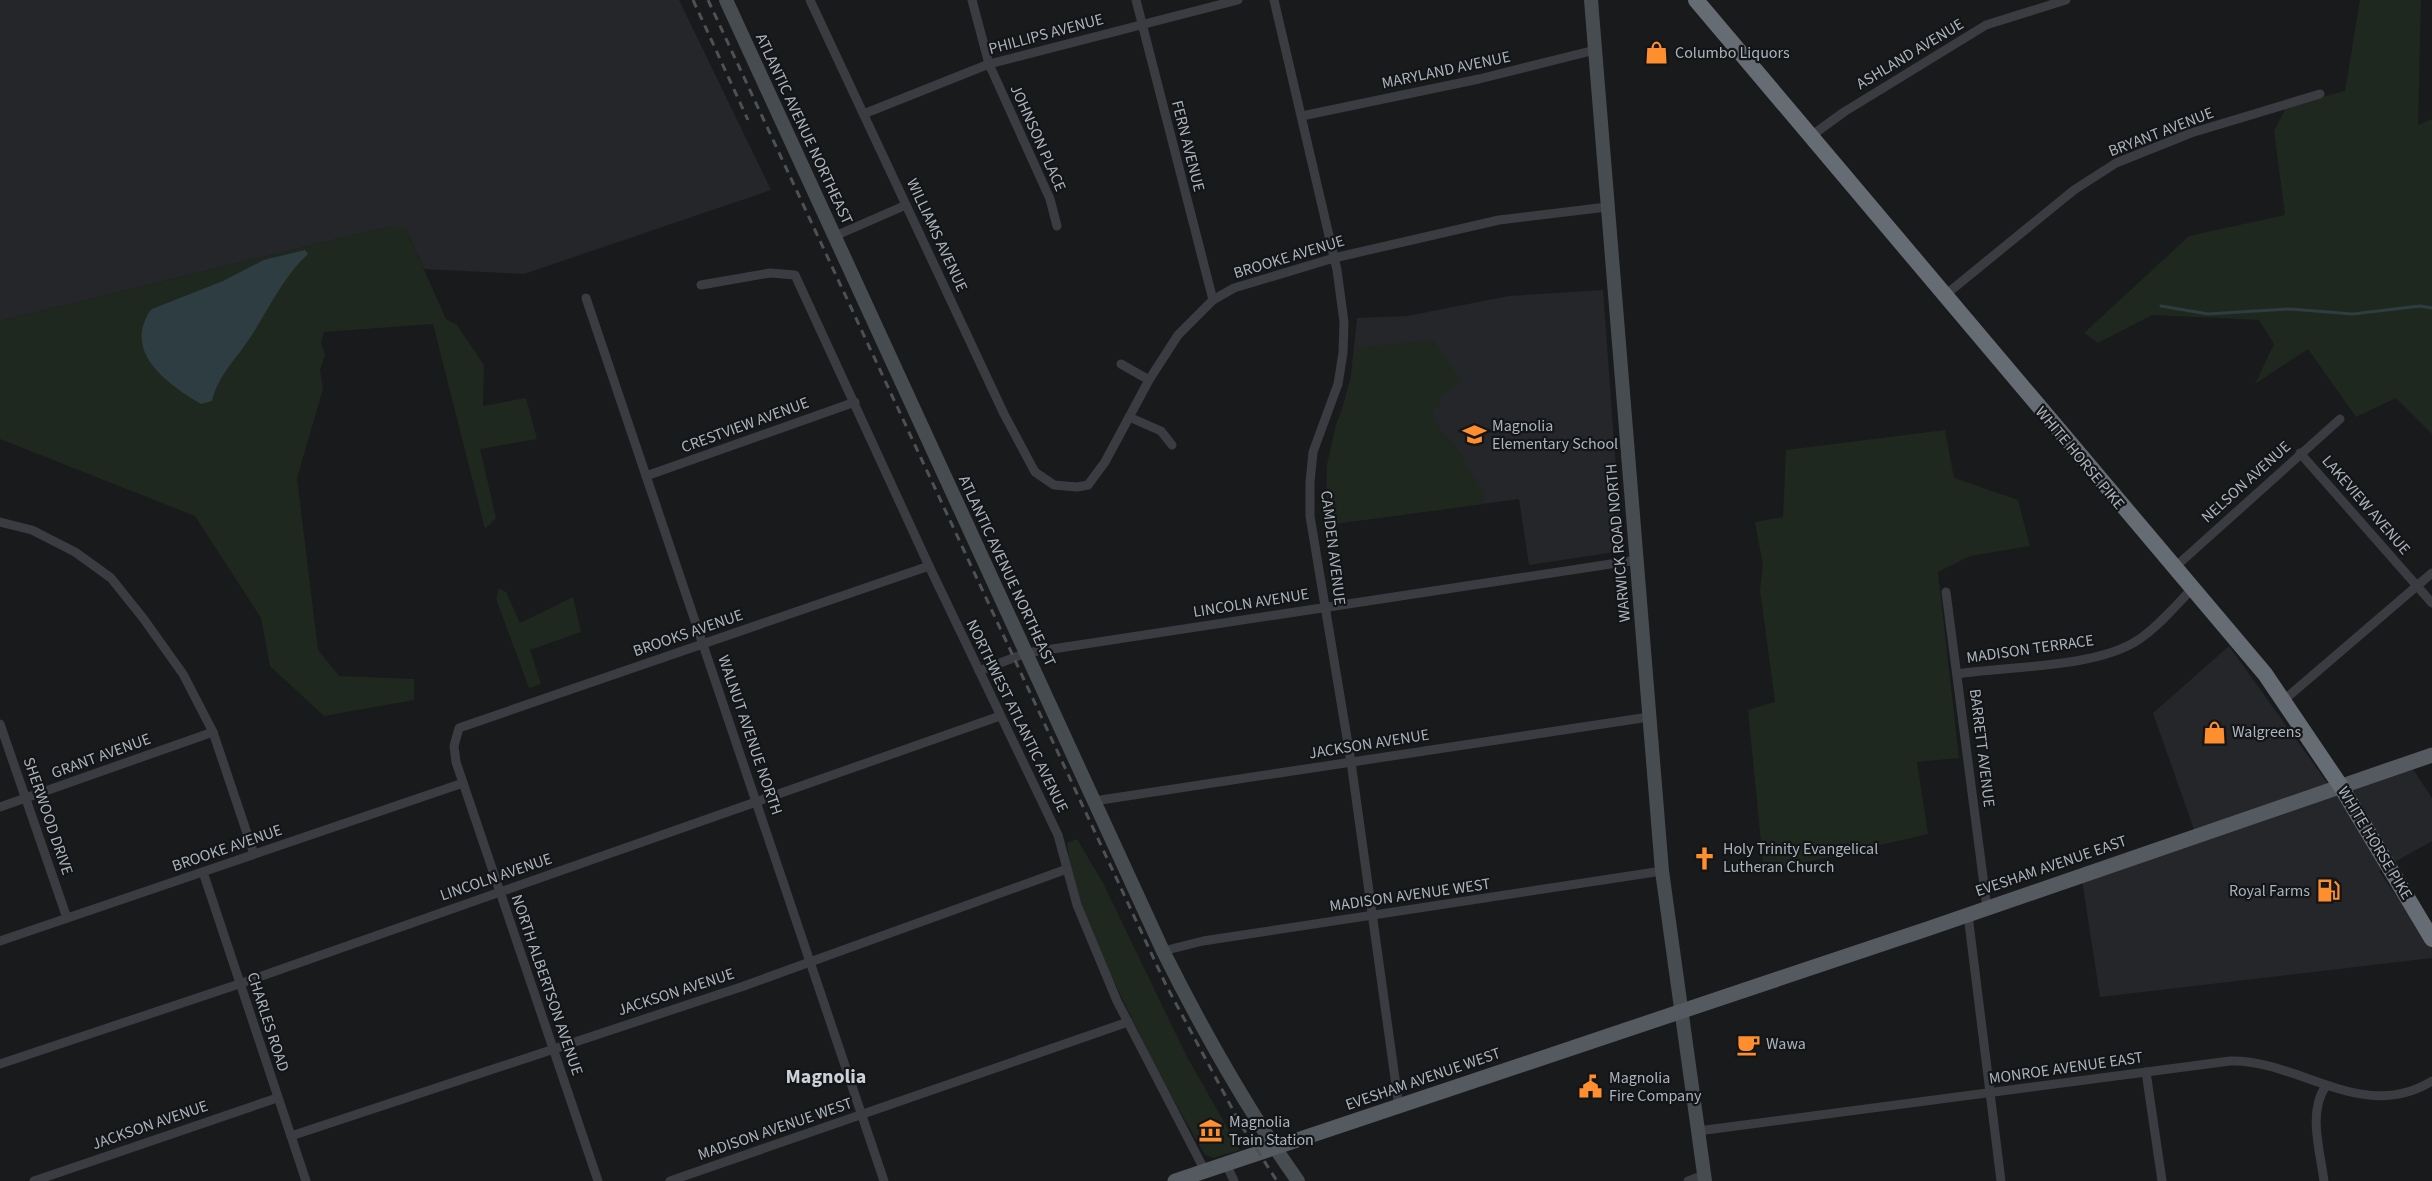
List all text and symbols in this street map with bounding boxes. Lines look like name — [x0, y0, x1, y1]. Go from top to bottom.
street label: PHILLIPS AVENUE — [986, 8, 1106, 60]
street label: ASHLAND AVENUE — [1852, 13, 1968, 95]
street label: ATLANTIC AVENUE NORTHEAST — [750, 30, 858, 229]
shop icon: Columbo Liquors — [1644, 40, 1670, 66]
place label: Columbo Liquors — [1675, 42, 1790, 64]
street label: MARYLAND AVENUE — [1380, 46, 1512, 94]
street label: JOHNSON PLACE — [1005, 81, 1071, 195]
street label: FERN AVENUE — [1166, 98, 1210, 194]
street label: BRYANT AVENUE — [2105, 102, 2217, 162]
street label: WILLIAMS AVENUE — [901, 175, 973, 295]
street label: BROOKE AVENUE — [1231, 230, 1347, 284]
street label: CRESTVIEW AVENUE — [678, 392, 812, 458]
street label: WHITE HORSE PIKE — [2030, 402, 2130, 514]
place label: Magnolia Elementary School — [1492, 415, 1618, 455]
school or university icon: Magnolia Elementary School — [1461, 422, 1487, 448]
street label: NELSON AVENUE — [2197, 436, 2295, 528]
street label: LAKEVIEW AVENUE — [2317, 451, 2415, 559]
street label: WARWICK ROAD NORTH — [1600, 463, 1636, 623]
street label: ATLANTIC AVENUE NORTHEAST — [953, 472, 1061, 671]
street label: CAMDEN AVENUE — [1315, 489, 1351, 607]
street label: LINCOLN AVENUE — [1191, 583, 1311, 623]
street label: BROOKS AVENUE — [630, 604, 746, 662]
street label: NORTHWEST ATLANTIC AVENUE — [961, 616, 1073, 816]
street label: MADISON TERRACE — [1965, 629, 2095, 669]
street label: WALNUT AVENUE NORTH — [712, 652, 788, 818]
street label: BARRETT AVENUE — [1964, 687, 2000, 809]
shop icon: Walgreens — [2201, 719, 2227, 745]
place label: Walgreens — [2232, 721, 2302, 743]
street label: JACKSON AVENUE — [1307, 724, 1431, 764]
street label: GRANT AVENUE — [48, 728, 154, 784]
street label: SHERWOOD DRIVE — [18, 754, 78, 878]
street label: WHITE HORSE PIKE — [2332, 782, 2418, 904]
street label: BROOKE AVENUE — [169, 819, 285, 877]
street label: EVESHAM AVENUE EAST — [1972, 830, 2130, 902]
place label: Holy Trinity Evangelical Lutheran Church — [1723, 838, 1878, 878]
church icon: Holy Trinity Evangelical Lutheran Church — [1692, 845, 1718, 871]
street label: LINCOLN AVENUE — [437, 848, 555, 906]
street label: MADISON AVENUE WEST — [1328, 873, 1492, 917]
fuel station icon: Royal Farms — [2315, 878, 2341, 904]
place label: Royal Farms — [2229, 880, 2310, 902]
street label: NORTH ALBERTSON AVENUE — [506, 892, 588, 1078]
street label: JACKSON AVENUE — [615, 963, 737, 1021]
street label: CHARLES ROAD — [242, 969, 294, 1075]
cafe icon: Wawa — [1735, 1031, 1761, 1057]
place label: Wawa — [1766, 1033, 1806, 1055]
street label: EVESHAM AVENUE WEST — [1342, 1042, 1504, 1116]
street label: MONROE AVENUE EAST — [1988, 1046, 2145, 1090]
district label: Magnolia — [786, 1063, 866, 1091]
place label: Magnolia Fire Company — [1609, 1067, 1702, 1107]
public building icon: Magnolia Fire Company — [1578, 1074, 1604, 1100]
street label: MADISON AVENUE WEST — [695, 1092, 856, 1166]
street label: JACKSON AVENUE — [89, 1095, 211, 1155]
place label: Magnolia Train Station — [1229, 1111, 1314, 1151]
museum icon: Magnolia Train Station — [1198, 1118, 1224, 1144]

